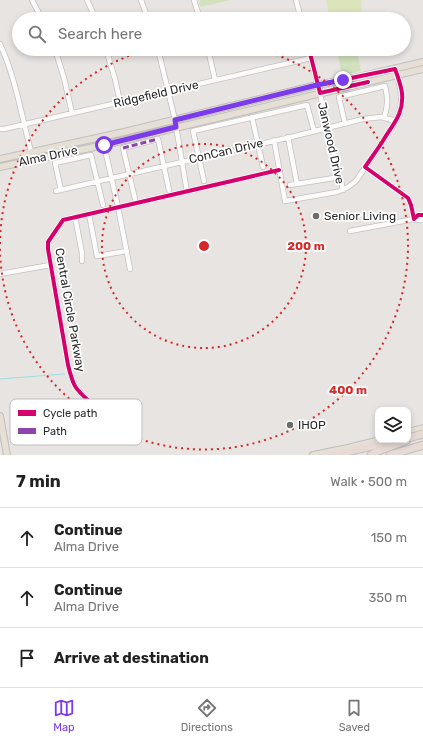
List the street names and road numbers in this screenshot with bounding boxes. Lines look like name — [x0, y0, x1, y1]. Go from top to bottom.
street label: Ridgefield Drive — [112, 77, 200, 111]
street label: Janwood Drive — [315, 101, 347, 186]
street label: ConCan Drive — [187, 136, 265, 166]
street label: Alma Drive — [17, 143, 79, 169]
street label: Central Circle Parkway — [52, 247, 88, 373]

